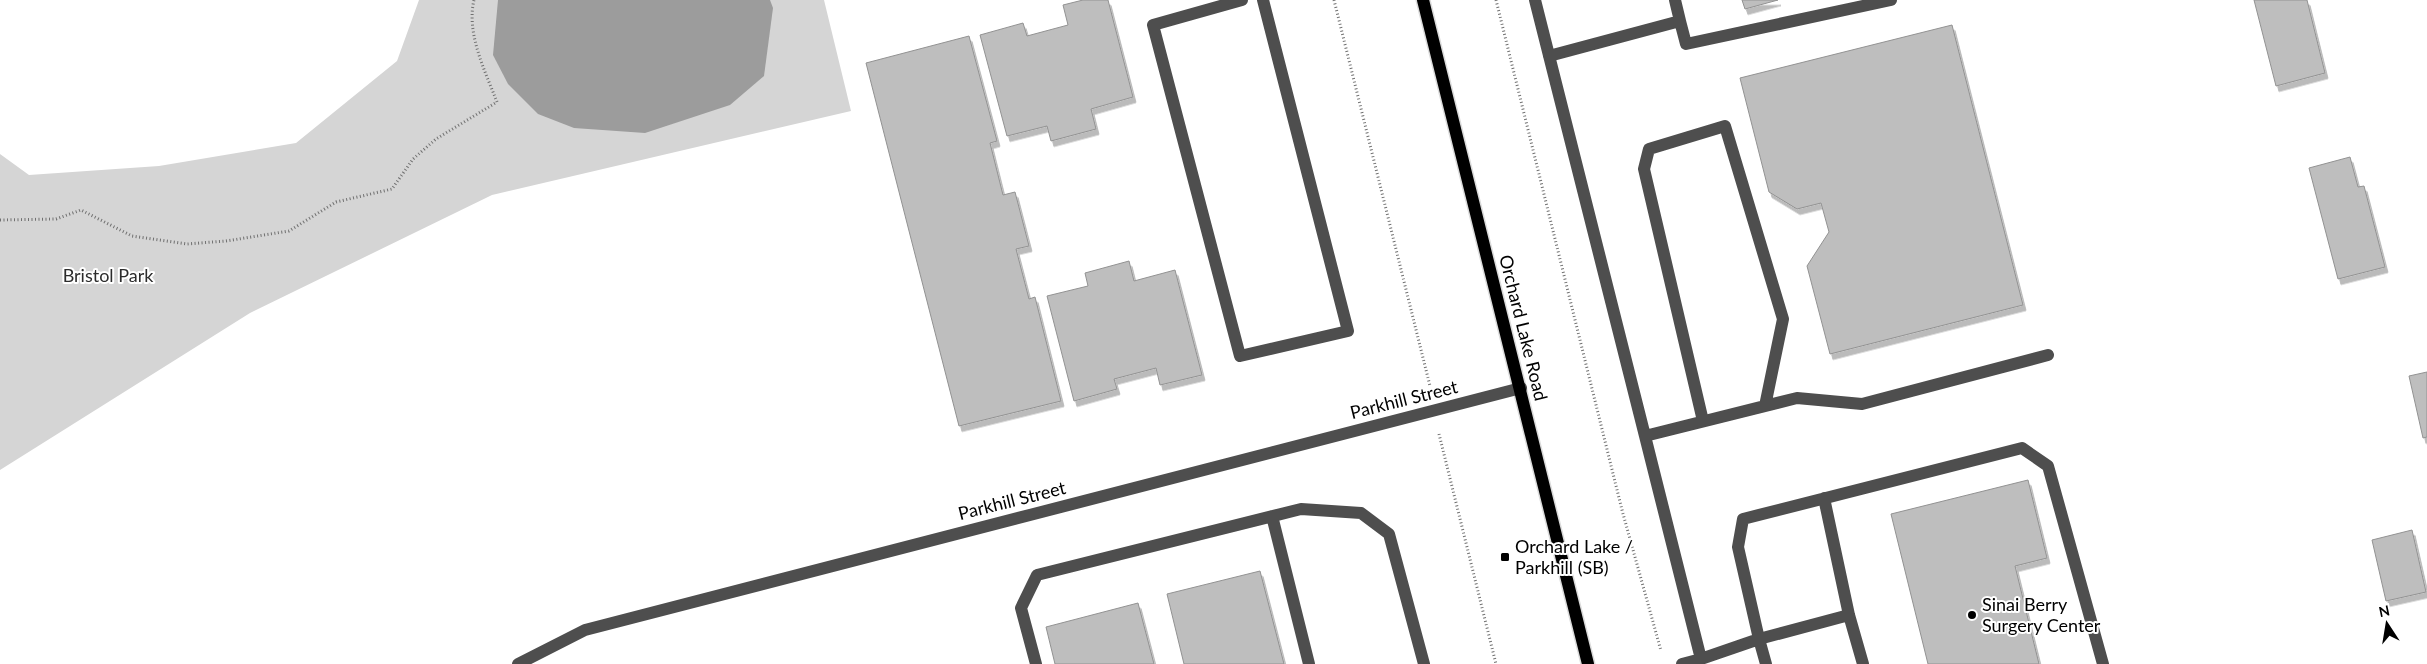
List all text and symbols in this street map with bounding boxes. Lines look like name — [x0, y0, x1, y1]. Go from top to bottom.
street label: Orchard Lake Road — [1495, 252, 1553, 403]
park label: Bristol Park — [63, 264, 154, 286]
street label: Parkhill Street — [1348, 375, 1460, 423]
street label: Parkhill Street — [956, 476, 1068, 524]
place label: Orchard Lake / Parkhill (SB) — [1515, 535, 1633, 578]
marker: Orchard Lake / Parkhill (SB) — [1499, 551, 1511, 563]
place label: Sinai Berry Surgery Center — [1982, 593, 2101, 636]
north arrow — [2362, 599, 2412, 649]
text: N — [2377, 601, 2391, 620]
marker: Sinai Berry Surgery Center — [1966, 609, 1978, 621]

